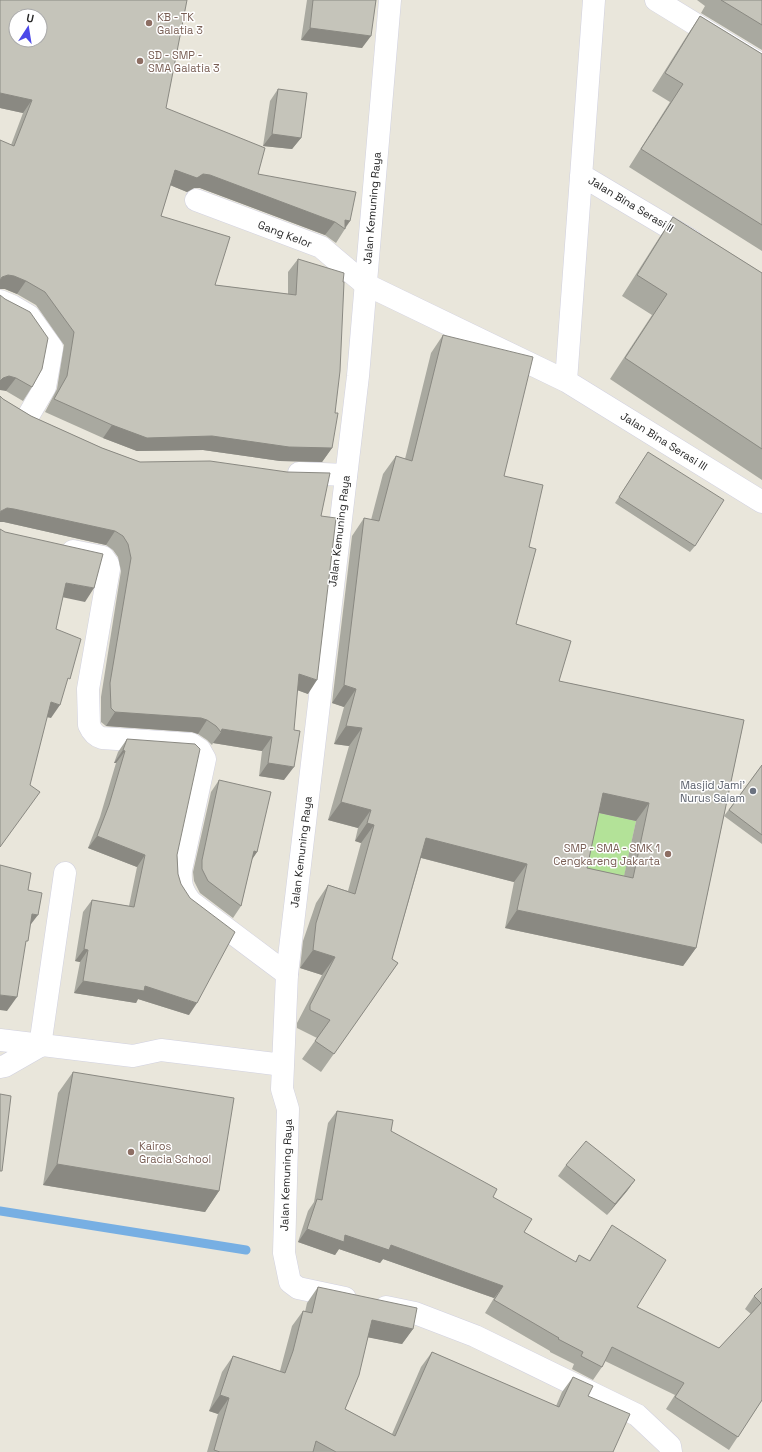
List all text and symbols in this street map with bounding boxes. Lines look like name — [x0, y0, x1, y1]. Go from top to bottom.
north arrow — [8, 8, 48, 48]
place label: KB - TK Galatia 3 — [157, 10, 203, 37]
text: U — [25, 11, 35, 26]
marker: KB - TK Galatia 3 — [144, 18, 154, 28]
place label: SD - SMP - SMA Galatia 3 — [148, 48, 220, 75]
marker: SD - SMP - SMA Galatia 3 — [135, 56, 145, 66]
street label: Jalan Kemuning Raya — [360, 151, 384, 265]
street label: Jalan Bina Serasi II — [586, 173, 676, 235]
street label: Gang Kelor — [256, 217, 314, 251]
street label: Jalan Bina Serasi III — [618, 409, 710, 473]
street label: Jalan Kemuning Raya — [325, 474, 353, 588]
place label: Masjid Jami' Nurus Salam — [680, 778, 745, 805]
marker: Masjid Jami' Nurus Salam — [748, 786, 758, 796]
street label: Jalan Kemuning Raya — [287, 795, 315, 909]
place label: SMP - SMA - SMK 1 Cengkareng Jakarta — [553, 841, 661, 868]
marker: SMP - SMA - SMK 1 Cengkareng Jakarta — [663, 849, 673, 859]
street label: Jalan Kemuning Raya — [277, 1118, 295, 1231]
place label: Kairos Gracia School — [139, 1139, 211, 1166]
marker: Kairos Gracia School — [126, 1147, 136, 1157]

